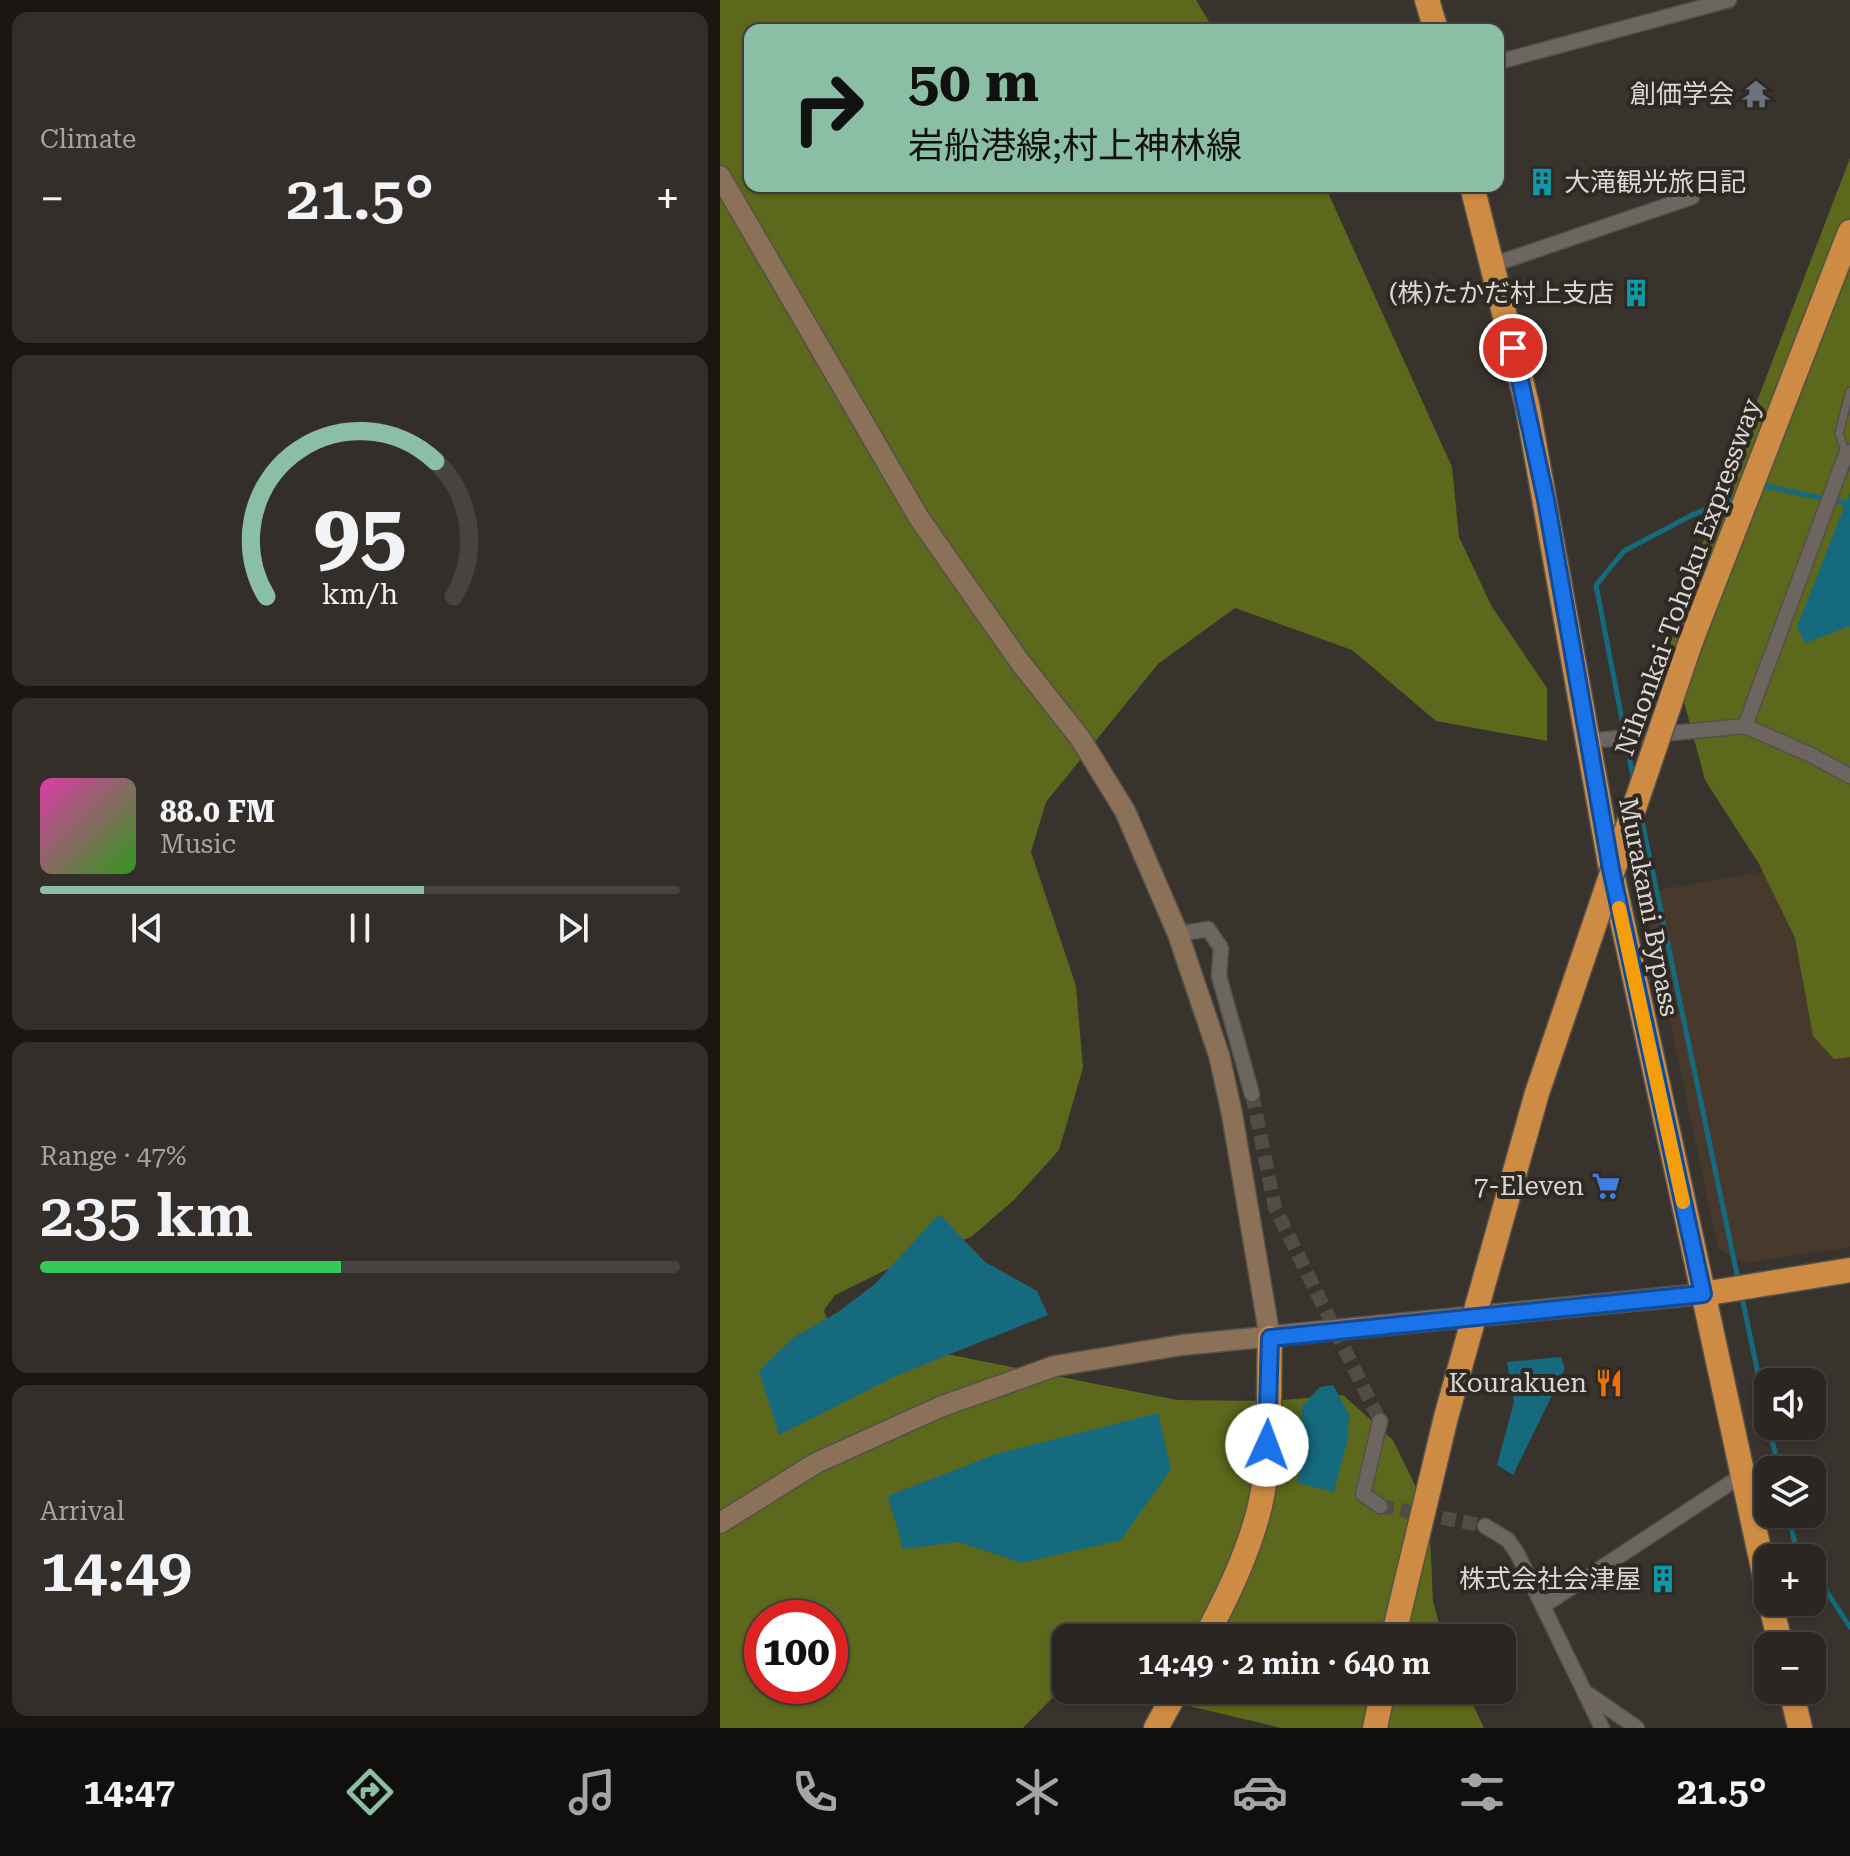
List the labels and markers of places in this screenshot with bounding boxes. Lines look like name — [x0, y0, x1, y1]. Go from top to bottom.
place label: 創価学会 — [1630, 79, 1734, 109]
temple icon: 創価学会 — [1741, 79, 1771, 109]
building icon: 大滝観光旅日記 — [1527, 167, 1557, 197]
place label: 大滝観光旅日記 — [1564, 167, 1746, 197]
place label: (株)たかだ村上支店 — [1389, 278, 1614, 308]
building icon: (株)たかだ村上支店 — [1621, 278, 1651, 308]
pin — [1479, 314, 1547, 382]
place label: 7-Eleven — [1474, 1171, 1584, 1201]
supermarket icon: 7-Eleven — [1591, 1171, 1621, 1201]
place label: Kourakuen — [1448, 1368, 1587, 1398]
restaurant icon: Kourakuen — [1594, 1368, 1624, 1398]
place label: 株式会社会津屋 — [1459, 1564, 1641, 1594]
building icon: 株式会社会津屋 — [1648, 1564, 1678, 1594]

